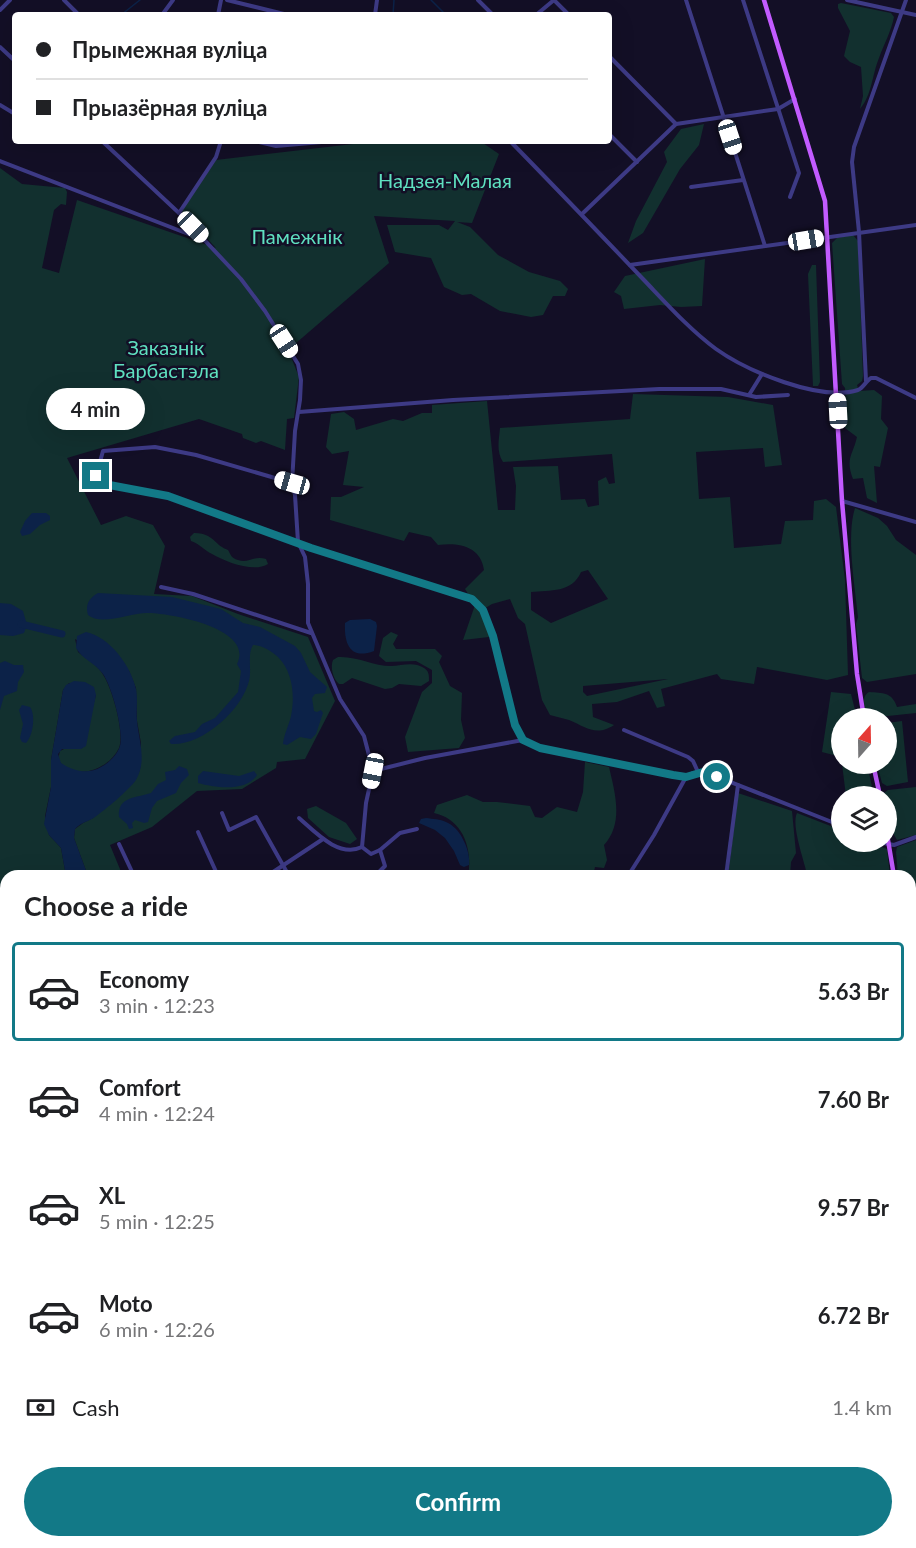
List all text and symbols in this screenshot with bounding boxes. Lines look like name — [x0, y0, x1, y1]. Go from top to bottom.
text: Прымежная вуліца — [72, 36, 267, 63]
text: Прыазёрная вуліца — [72, 94, 267, 121]
car — [716, 117, 744, 157]
park label: Надзея-Малая — [378, 168, 512, 192]
car — [174, 208, 212, 246]
park label: Памежнік — [251, 224, 343, 248]
car — [787, 228, 825, 252]
car — [267, 321, 301, 361]
park label: Заказнік Барбастэла — [113, 335, 219, 382]
callout: 4 min — [46, 389, 146, 431]
car — [828, 393, 848, 429]
text: 4 min — [71, 397, 120, 421]
route end — [82, 462, 109, 489]
car — [272, 469, 312, 497]
north arrow — [831, 708, 897, 774]
map controls — [831, 708, 897, 852]
car — [361, 752, 385, 790]
route start — [703, 763, 730, 790]
button: layers — [831, 786, 897, 852]
text: Choose a ride — [24, 889, 188, 922]
icon: car — [27, 965, 81, 1019]
text: Economy — [99, 966, 189, 993]
text: 5.63 Br — [818, 978, 889, 1005]
text: 3 min · 12:23 — [99, 993, 215, 1017]
icon: car — [27, 1073, 81, 1127]
text: Comfort — [99, 1074, 181, 1101]
text: 7.60 Br — [818, 1086, 889, 1113]
text: 4 min · 12:24 — [99, 1101, 215, 1125]
icon: car — [27, 1181, 81, 1235]
text: XL — [99, 1182, 125, 1209]
text: 9.57 Br — [818, 1194, 889, 1221]
text: 5 min · 12:25 — [99, 1209, 215, 1233]
icon: car — [27, 1289, 81, 1343]
text: Moto — [99, 1290, 153, 1317]
text: 6.72 Br — [818, 1302, 889, 1329]
text: 6 min · 12:26 — [99, 1317, 215, 1341]
icon: cash — [24, 1391, 57, 1424]
text: Cash — [72, 1394, 119, 1421]
text: 1.4 km — [832, 1395, 892, 1419]
button: Confirm — [24, 1467, 892, 1536]

